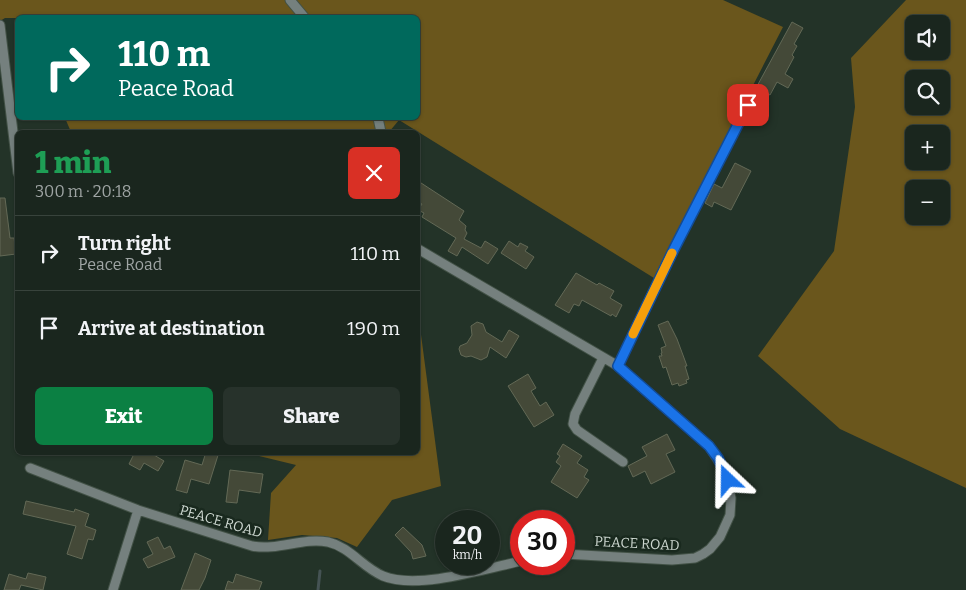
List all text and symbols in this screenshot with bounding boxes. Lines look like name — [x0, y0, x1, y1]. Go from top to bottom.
map controls — [905, 15, 950, 225]
button: sound — [905, 15, 950, 60]
text: 110 m — [118, 33, 210, 75]
icon: right — [35, 35, 100, 100]
button: search — [905, 70, 950, 115]
text: Peace Road — [118, 75, 234, 102]
pin — [727, 84, 769, 126]
icon: arrive — [734, 91, 762, 119]
button: + — [905, 125, 950, 170]
text: 1 min — [35, 145, 111, 181]
button: close — [348, 147, 400, 199]
button: − — [905, 180, 950, 225]
text: 300 m · 20:18 — [35, 182, 131, 201]
text: Turn right — [78, 232, 171, 255]
icon: right — [35, 239, 63, 267]
text: 110 m — [350, 242, 400, 265]
text: Peace Road — [78, 255, 162, 274]
icon: arrive — [35, 314, 63, 342]
text: Arrive at destination — [78, 317, 265, 340]
text: 190 m — [347, 317, 400, 340]
button: Exit — [35, 387, 213, 445]
button: Share — [223, 387, 400, 445]
position arrow — [701, 453, 753, 505]
street label: PEACE ROAD — [178, 502, 264, 541]
speed limit sign: 30 — [510, 510, 575, 575]
text: 20 — [453, 521, 482, 551]
street label: PEACE ROAD — [594, 533, 680, 554]
text: km/h — [453, 548, 482, 562]

